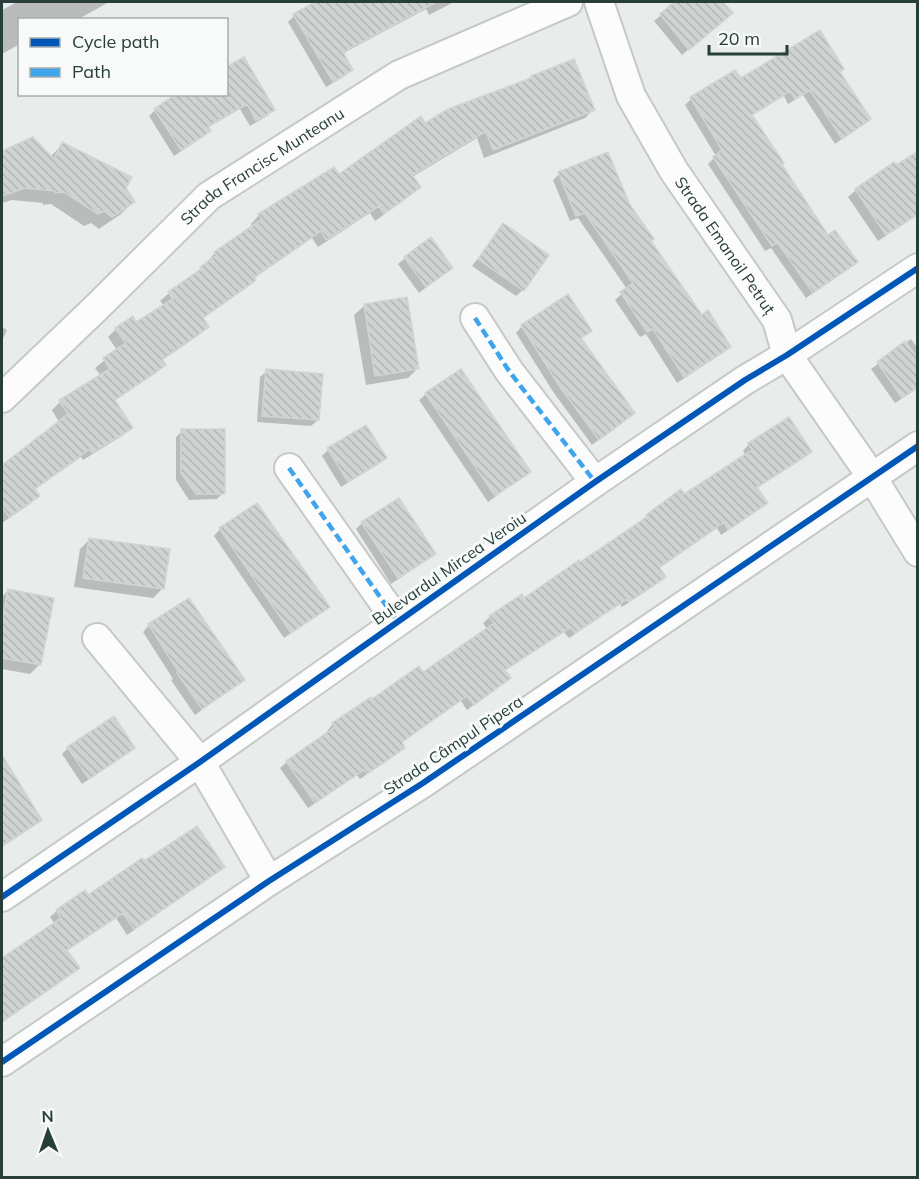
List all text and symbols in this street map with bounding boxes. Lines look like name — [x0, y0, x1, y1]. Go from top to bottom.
legend — [18, 18, 228, 96]
scale bar — [709, 18, 787, 56]
text: 20 m — [718, 27, 760, 50]
text: Cycle path — [72, 30, 159, 53]
text: Path — [72, 60, 111, 83]
street label: Strada Francisc Munteanu — [176, 103, 348, 229]
street label: Strada Emanoil Petruț — [671, 173, 780, 318]
street label: Bulevardul Mircea Veroiu — [368, 507, 530, 629]
street label: Strada Câmpul Pipera — [380, 691, 526, 799]
north arrow — [18, 1101, 78, 1161]
text: N — [41, 1106, 54, 1126]

